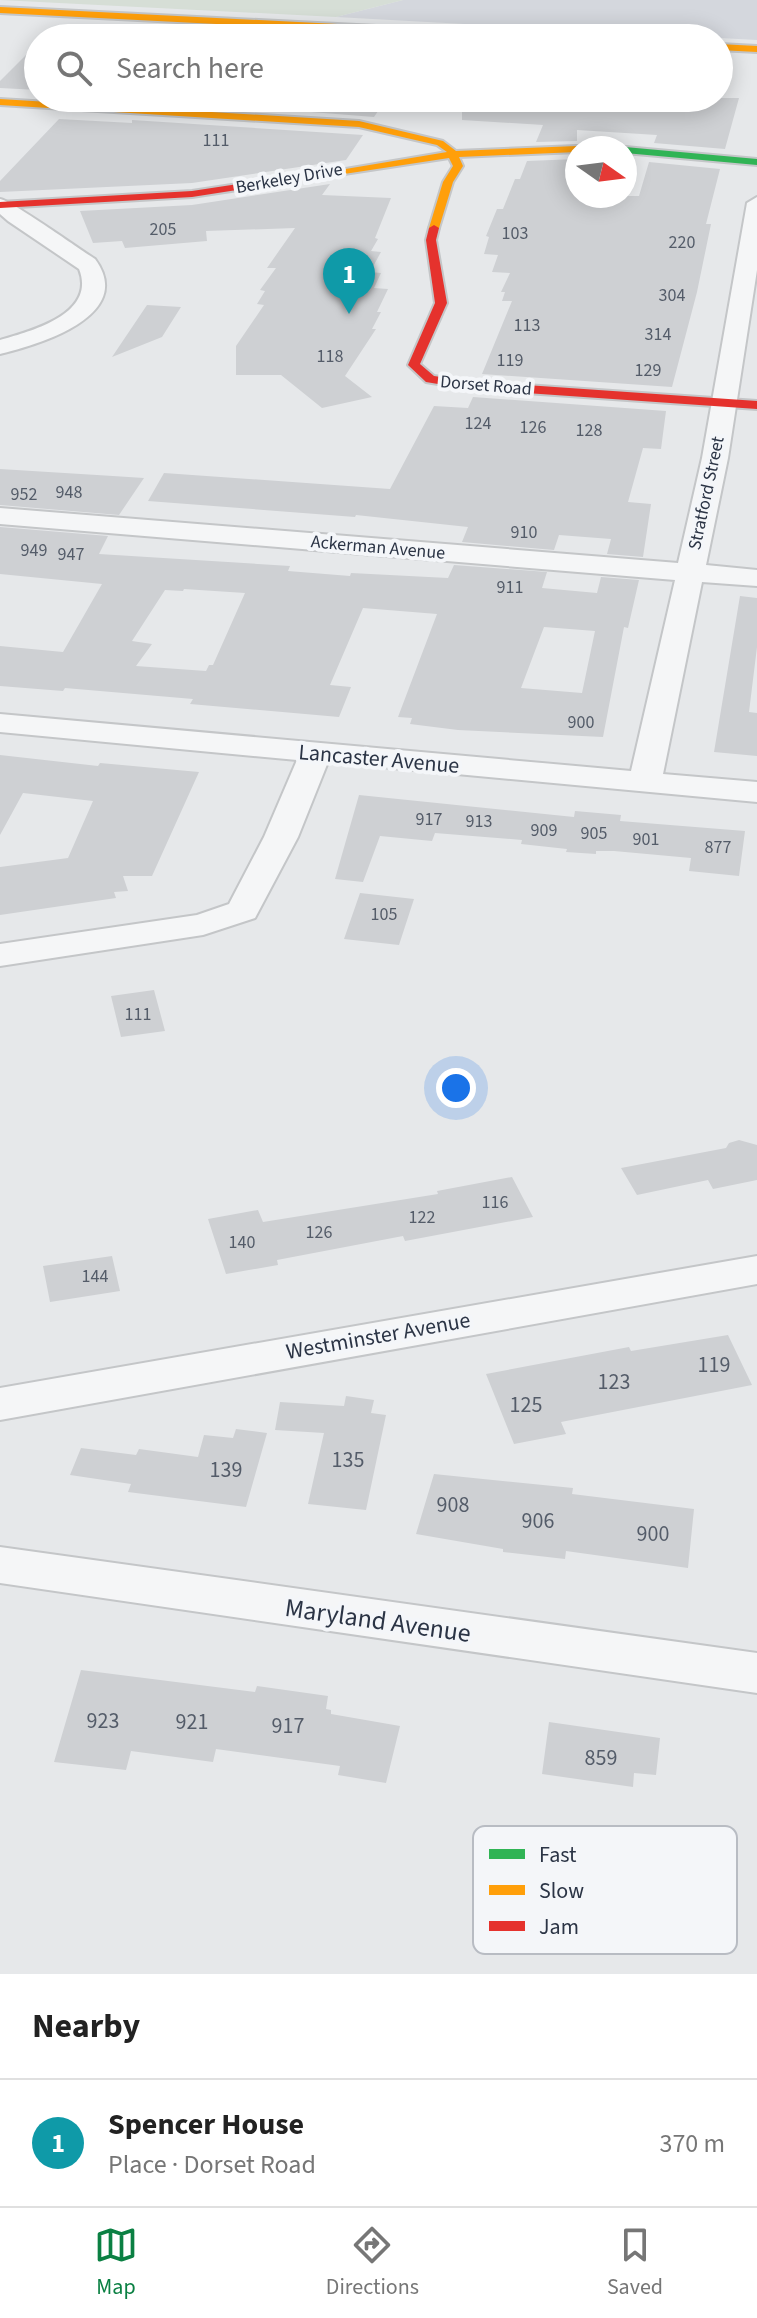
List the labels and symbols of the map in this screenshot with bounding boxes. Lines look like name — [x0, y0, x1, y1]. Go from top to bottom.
house number: 111 — [203, 128, 229, 153]
north arrow — [565, 136, 637, 208]
street label: Berkeley Drive — [234, 157, 344, 200]
house number: 205 — [150, 217, 176, 242]
house number: 103 — [502, 221, 528, 246]
house number: 220 — [669, 230, 695, 255]
pin: 1 — [323, 248, 375, 314]
house number: 304 — [659, 283, 685, 308]
house number: 113 — [514, 313, 540, 338]
house number: 314 — [645, 322, 671, 347]
house number: 118 — [317, 344, 343, 369]
house number: 119 — [497, 348, 523, 373]
house number: 129 — [635, 358, 661, 383]
street label: Dorset Road — [439, 369, 533, 402]
house number: 124 — [465, 411, 491, 436]
house number: 126 — [520, 415, 546, 440]
house number: 128 — [576, 418, 602, 443]
street label: Stratford Street — [682, 434, 731, 552]
house number: 948 — [56, 480, 82, 505]
house number: 952 — [11, 482, 37, 507]
house number: 910 — [511, 520, 537, 545]
street label: Ackerman Avenue — [310, 529, 446, 566]
house number: 949 — [21, 538, 47, 563]
house number: 947 — [58, 542, 84, 567]
house number: 911 — [497, 575, 523, 600]
house number: 900 — [568, 710, 594, 735]
street label: Lancaster Avenue — [297, 736, 461, 782]
house number: 917 — [416, 807, 442, 832]
house number: 913 — [466, 809, 492, 834]
house number: 909 — [531, 818, 557, 843]
house number: 905 — [581, 821, 607, 846]
house number: 901 — [633, 827, 659, 852]
house number: 877 — [705, 835, 731, 860]
house number: 105 — [371, 902, 397, 927]
house number: 111 — [125, 1002, 151, 1027]
your location — [436, 1068, 476, 1108]
house number: 116 — [482, 1190, 508, 1215]
house number: 122 — [409, 1205, 435, 1230]
house number: 126 — [306, 1220, 332, 1245]
house number: 140 — [229, 1230, 255, 1255]
house number: 144 — [82, 1264, 108, 1289]
street label: Westminster Avenue — [283, 1304, 473, 1368]
house number: 119 — [698, 1349, 730, 1381]
house number: 123 — [598, 1366, 630, 1398]
house number: 125 — [510, 1389, 542, 1421]
house number: 135 — [332, 1444, 364, 1476]
house number: 139 — [210, 1454, 242, 1486]
house number: 908 — [437, 1489, 469, 1521]
house number: 906 — [522, 1505, 554, 1537]
house number: 900 — [637, 1518, 669, 1550]
street label: Maryland Avenue — [282, 1589, 473, 1652]
house number: 923 — [87, 1705, 119, 1737]
house number: 921 — [176, 1706, 208, 1738]
house number: 917 — [272, 1710, 304, 1742]
house number: 859 — [585, 1742, 617, 1774]
legend — [473, 1826, 737, 1954]
text: Fast — [539, 1839, 577, 1871]
text: Slow — [539, 1875, 584, 1907]
text: Jam — [539, 1911, 579, 1943]

